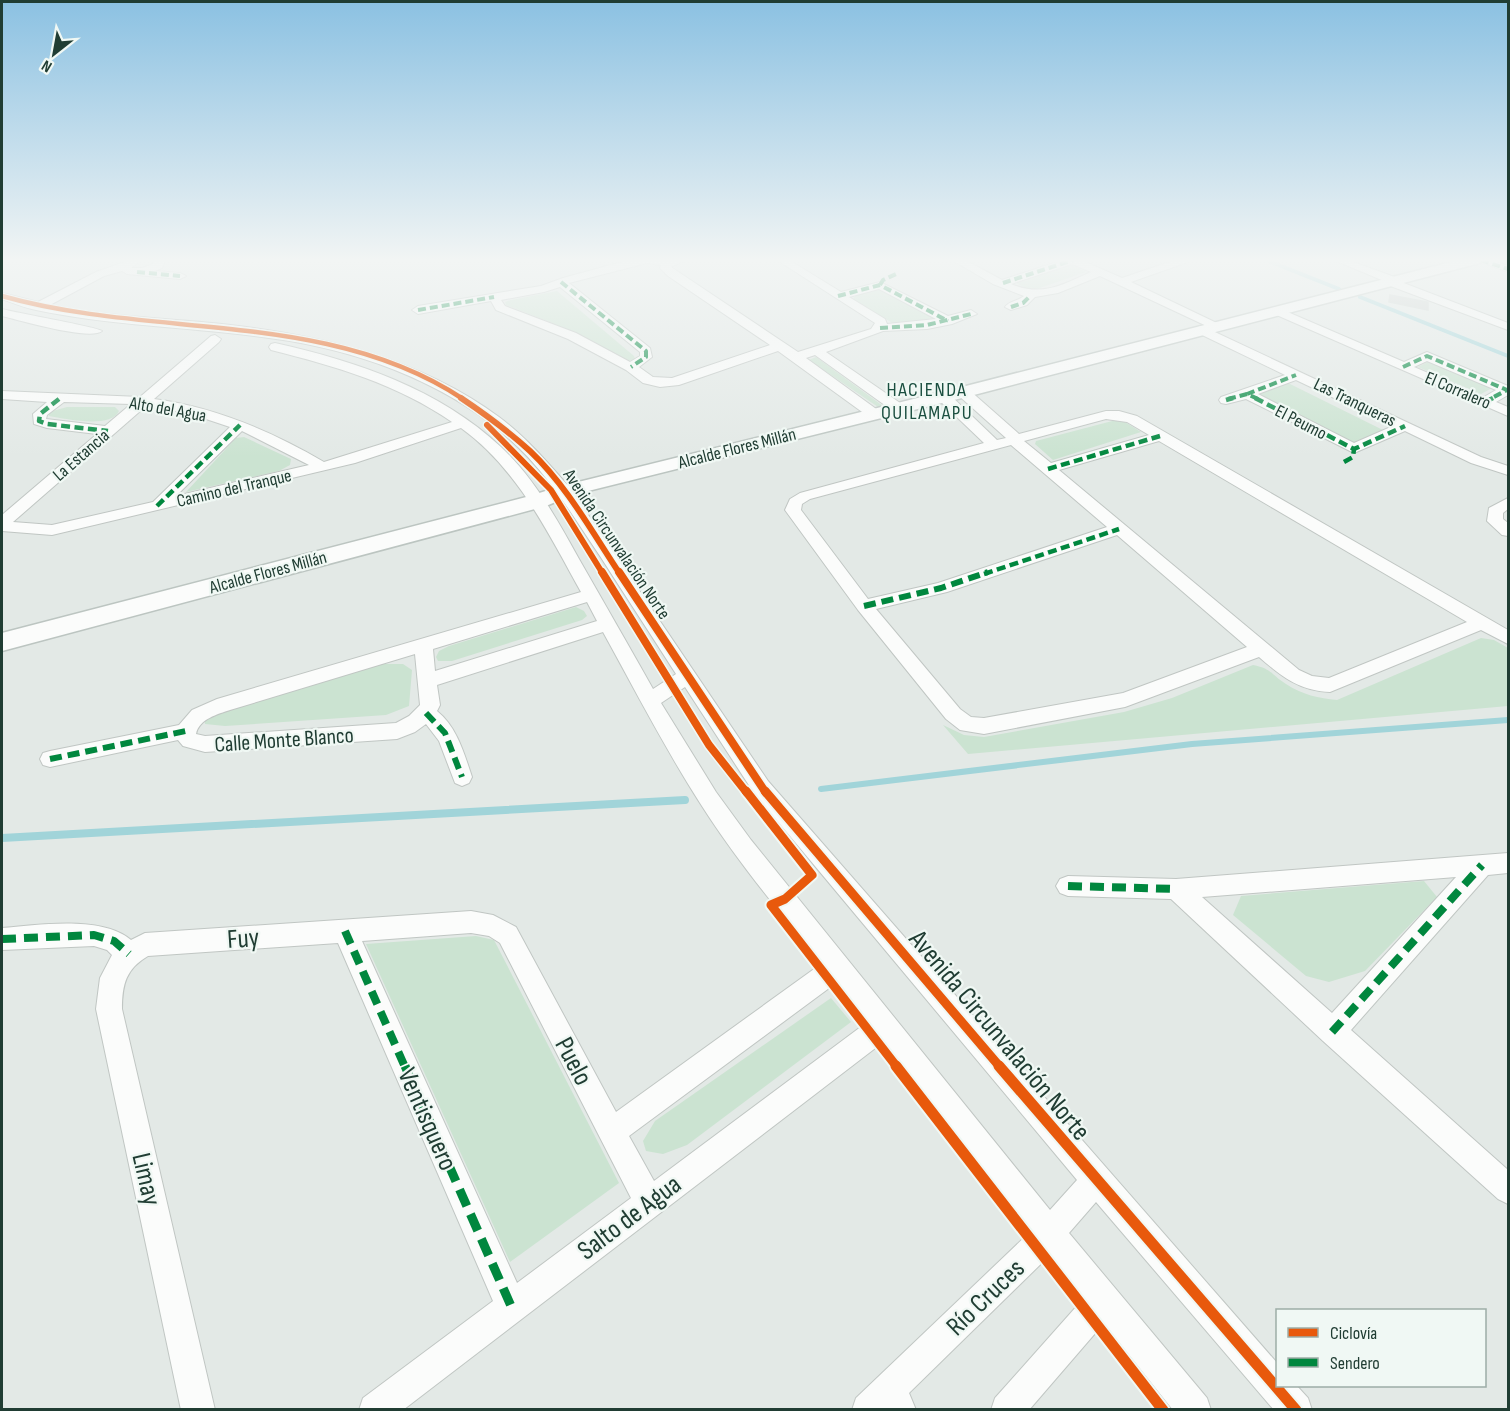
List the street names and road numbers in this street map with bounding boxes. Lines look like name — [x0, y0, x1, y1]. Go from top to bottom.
street label: El Corralero — [1422, 367, 1494, 414]
street label: Las Tranqueras — [1310, 374, 1399, 431]
street label: Alto del Agua — [127, 392, 208, 427]
street label: El Peumo — [1271, 401, 1330, 444]
street label: Alcalde Flores Millán — [675, 424, 798, 474]
street label: La Estancia — [49, 425, 114, 486]
street label: Avenida Circunvalación Norte — [558, 464, 675, 623]
street label: Camino del Tranque — [175, 465, 293, 512]
street label: Alcalde Flores Millán — [206, 547, 329, 598]
street label: Calle Monte Blanco — [214, 722, 355, 759]
street label: Fuy — [226, 922, 260, 956]
street label: Avenida Circunvalación Norte — [901, 923, 1096, 1147]
street label: Puelo — [547, 1032, 599, 1091]
street label: Ventisquero — [390, 1063, 464, 1176]
street label: Limay — [124, 1150, 168, 1209]
street label: Salto de Agua — [572, 1169, 688, 1267]
street label: Río Cruces — [940, 1253, 1031, 1343]

